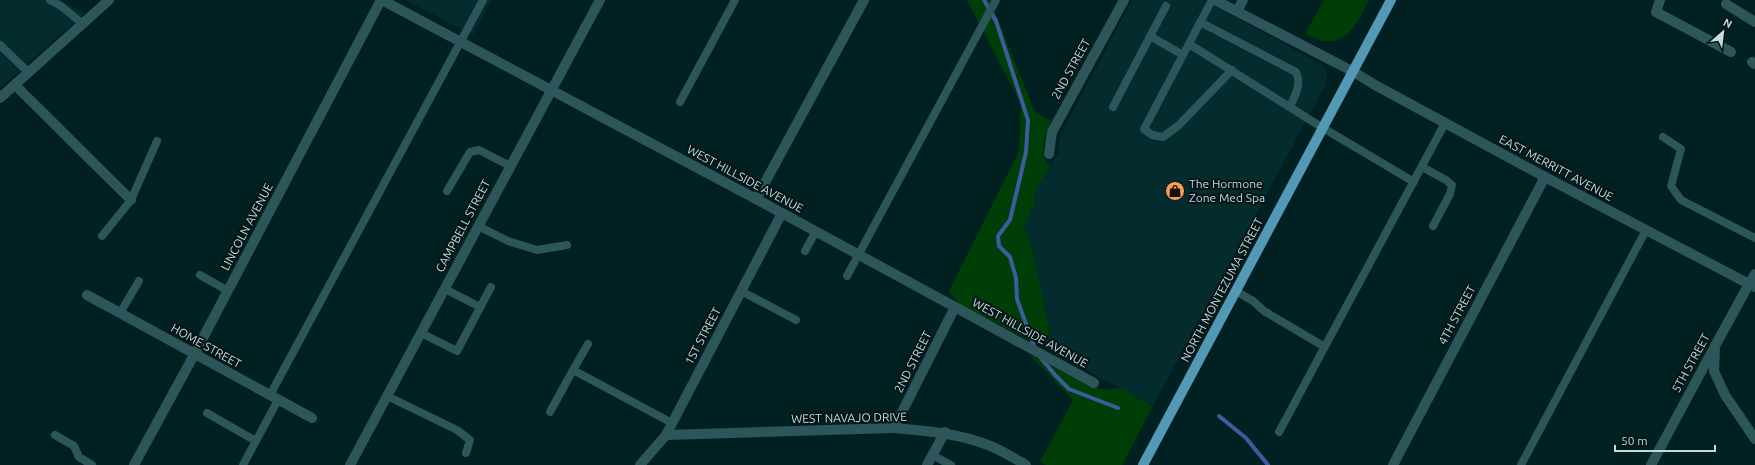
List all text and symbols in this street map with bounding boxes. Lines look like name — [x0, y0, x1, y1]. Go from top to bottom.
north arrow — [1703, 12, 1743, 52]
text: N — [1721, 16, 1734, 30]
street label: 2ND STREET — [1049, 36, 1093, 101]
street label: EAST MERRITT AVENUE — [1497, 132, 1616, 203]
street label: WEST HILLSIDE AVENUE — [685, 142, 806, 215]
street label: CAMPBELL STREET — [433, 177, 493, 274]
place label: The Hormone Zone Med Spa — [1189, 177, 1265, 204]
shop icon: The Hormone Zone Med Spa — [1164, 180, 1186, 202]
street label: LINCOLN AVENUE — [218, 181, 275, 273]
street label: NORTH MONTEZUMA STREET — [1178, 215, 1265, 364]
street label: 4TH STREET — [1436, 283, 1478, 347]
street label: WEST HILLSIDE AVENUE — [970, 295, 1090, 370]
street label: 1ST STREET — [682, 305, 723, 367]
street label: HOME STREET — [169, 321, 244, 370]
street label: 2ND STREET — [892, 329, 934, 395]
street label: 5TH STREET — [1669, 331, 1712, 394]
street label: WEST NAVAJO DRIVE — [791, 410, 907, 425]
scale bar — [1615, 427, 1715, 453]
text: 50 m — [1621, 434, 1648, 447]

